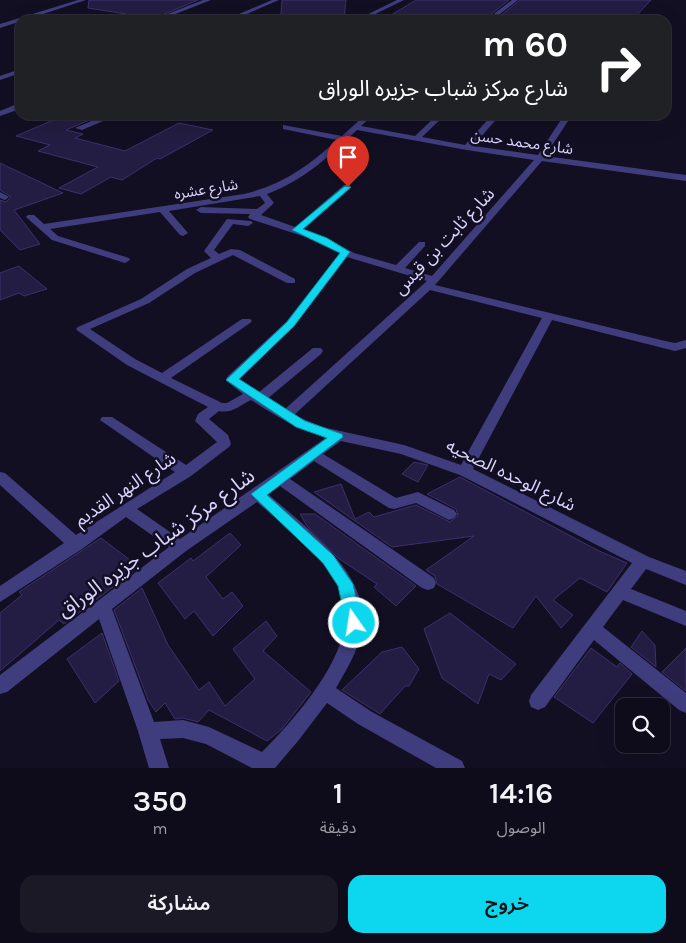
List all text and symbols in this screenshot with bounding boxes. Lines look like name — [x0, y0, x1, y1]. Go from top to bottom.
text: 60 m — [483, 24, 568, 65]
icon: right — [586, 35, 651, 100]
text: شارع مركز شباب جزيره الوراق — [319, 76, 568, 102]
street label: شارع محمد حسن — [469, 126, 574, 161]
pin — [327, 136, 369, 187]
icon: arrive — [334, 143, 362, 171]
street label: شارع عشره — [173, 175, 240, 206]
street label: شارع ثابت بن قيس — [389, 183, 502, 301]
street label: شارع الوحده الصحيه — [441, 434, 579, 519]
street label: شارع النهر القديم — [70, 447, 182, 534]
street label: شارع مركز شباب جزيره الوراق — [53, 463, 261, 625]
position arrow — [327, 596, 379, 648]
map controls — [615, 698, 670, 753]
button: search — [615, 698, 670, 753]
text: 1 — [333, 775, 343, 811]
text: 14:16 — [489, 775, 553, 811]
text: 350 — [133, 783, 187, 819]
text: دقيقة — [320, 818, 356, 837]
text: الوصول — [497, 818, 545, 837]
text: m — [152, 819, 167, 838]
button: مشاركة — [20, 875, 338, 933]
button: خروج — [348, 875, 666, 933]

